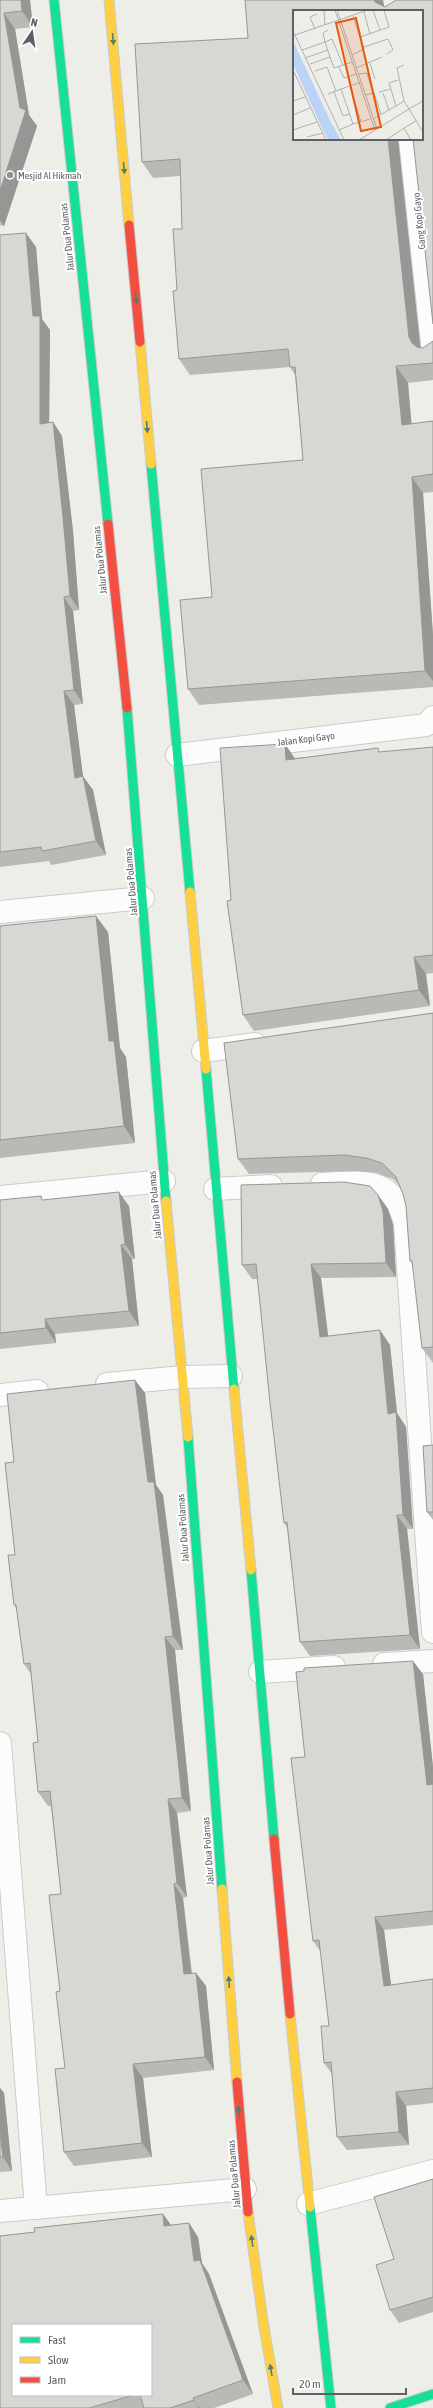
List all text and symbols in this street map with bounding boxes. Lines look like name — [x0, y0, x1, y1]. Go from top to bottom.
inset map — [293, 10, 423, 140]
north arrow — [12, 12, 52, 52]
text: N — [30, 16, 39, 29]
one-way arrow — [109, 33, 116, 45]
one-way arrow — [121, 162, 128, 174]
marker: Mesjid Al Hikmah — [5, 170, 15, 180]
place label: Mesjid Al Hikmah — [18, 170, 82, 181]
street label: Gang Kopi Gayo — [411, 192, 427, 250]
street label: Jalur Dua Polamas — [58, 202, 76, 272]
one-way arrow — [132, 292, 139, 304]
one-way arrow — [144, 421, 151, 433]
street label: Jalur Dua Polamas — [91, 525, 109, 595]
street label: Jalan Kopi Gayo — [277, 730, 336, 748]
street label: Jalur Dua Polamas — [123, 847, 139, 916]
street label: Jalur Dua Polamas — [147, 1170, 163, 1239]
street label: Jalur Dua Polamas — [175, 1493, 191, 1562]
street label: Jalur Dua Polamas — [200, 1816, 216, 1885]
one-way arrow — [226, 1976, 233, 1988]
one-way arrow — [236, 2106, 243, 2118]
street label: Jalur Dua Polamas — [226, 2139, 242, 2208]
one-way arrow — [249, 2235, 255, 2247]
legend — [12, 2324, 152, 2396]
text: Fast — [48, 2333, 66, 2347]
text: Slow — [48, 2353, 69, 2367]
one-way arrow — [268, 2364, 274, 2376]
scale bar — [293, 2370, 406, 2396]
text: Jam — [48, 2373, 66, 2387]
text: 20 m — [299, 2377, 321, 2391]

